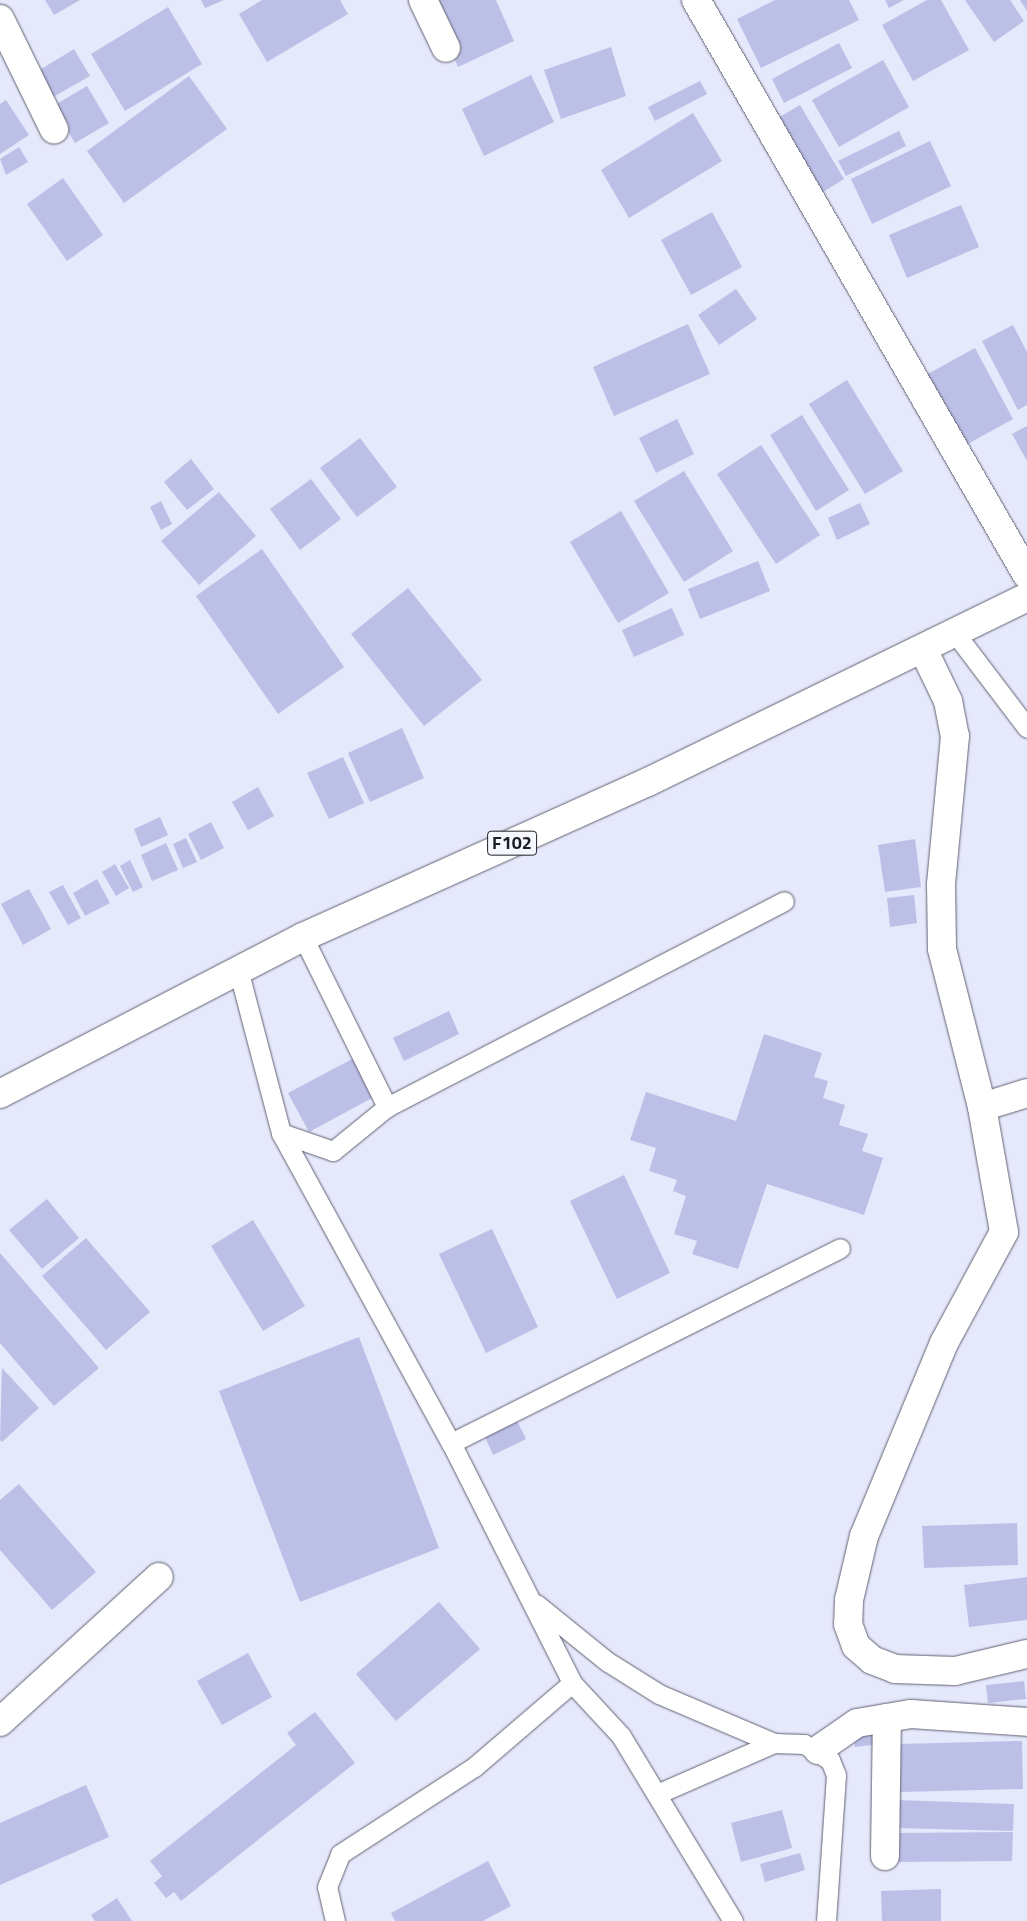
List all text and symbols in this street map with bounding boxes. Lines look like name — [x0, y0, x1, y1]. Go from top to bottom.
road number: F102 — [487, 828, 537, 858]

